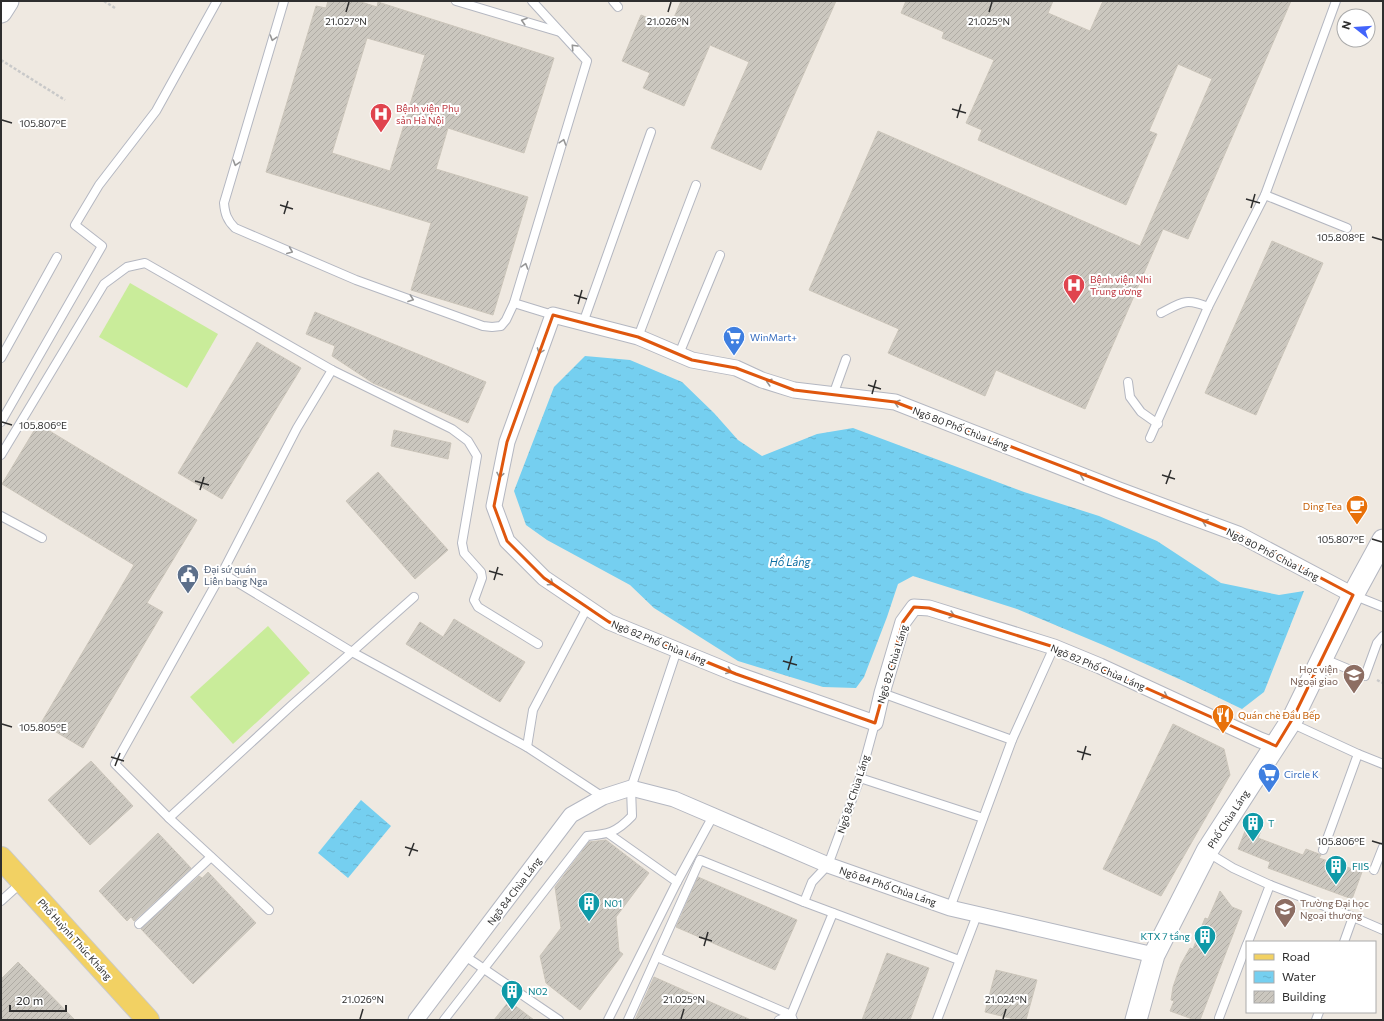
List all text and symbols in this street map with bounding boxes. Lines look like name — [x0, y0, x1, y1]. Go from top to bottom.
north arrow — [1336, 8, 1376, 48]
text: 21.027°N — [325, 15, 367, 27]
text: 21.026°N — [647, 15, 689, 27]
text: 21.025°N — [968, 15, 1010, 27]
one-way arrow — [520, 17, 527, 26]
text: N — [1339, 19, 1353, 31]
one-way arrow — [269, 35, 278, 42]
one-way arrow — [572, 44, 579, 51]
hospital icon: Bệnh viện Phụ sản Hà Nội — [368, 101, 394, 134]
place label: Bệnh viện Phụ sản Hà Nội — [396, 102, 459, 126]
text: 105.807°E — [19, 117, 67, 129]
one-way arrow — [558, 138, 567, 145]
one-way arrow — [232, 159, 241, 166]
text: 105.808°E — [1317, 231, 1365, 243]
one-way arrow — [286, 246, 293, 254]
one-way arrow — [520, 263, 529, 270]
hospital icon: Bệnh viện Nhi Trung ương — [1061, 272, 1087, 305]
place label: Bệnh viện Nhi Trung ương — [1090, 273, 1152, 297]
one-way arrow — [407, 295, 414, 303]
supermarket icon: WinMart+ — [721, 324, 747, 357]
place label: WinMart+ — [750, 331, 797, 343]
one-way arrow — [536, 348, 544, 355]
one-way arrow — [766, 378, 773, 387]
one-way arrow — [894, 399, 901, 408]
street label: Ngõ 80 Phố Chùa Láng — [911, 404, 1012, 452]
text: 105.806°E — [19, 419, 67, 431]
one-way arrow — [496, 472, 505, 478]
one-way arrow — [1080, 472, 1087, 480]
cafe icon: Ding Tea — [1344, 493, 1370, 526]
place label: Ding Tea — [1303, 500, 1342, 512]
one-way arrow — [1201, 518, 1208, 527]
street label: Ngõ 80 Phố Chùa Láng — [1225, 525, 1322, 583]
text: 105.807°E — [1317, 533, 1365, 545]
water label: Hồ Láng — [769, 554, 812, 568]
public building icon: Đại sứ quán Liên bang Nga — [175, 562, 201, 595]
place label: Đại sứ quán Liên bang Nga — [203, 563, 268, 587]
one-way arrow — [547, 578, 554, 586]
one-way arrow — [948, 610, 955, 619]
street label: Ngõ 82 Phố Chùa Láng — [610, 617, 709, 667]
street label: Ngõ 82 Chùa Láng — [874, 623, 910, 705]
street label: Ngõ 82 Phố Chùa Láng — [1049, 642, 1148, 693]
school or university icon: Học viện Ngoại giao — [1341, 662, 1367, 695]
place label: Học viện Ngoại giao — [1290, 663, 1338, 687]
one-way arrow — [726, 667, 733, 675]
one-way arrow — [1160, 691, 1168, 699]
restaurant icon: Quán chè Đầu Bếp — [1210, 702, 1236, 735]
place label: Quán chè Đầu Bếp — [1238, 709, 1320, 721]
text: 105.805°E — [19, 721, 67, 733]
street label: Ngõ 84 Chùa Láng — [835, 753, 872, 835]
supermarket icon: Circle K — [1256, 761, 1282, 794]
place label: Circle K — [1284, 768, 1319, 780]
street label: Phố Chùa Láng — [1205, 787, 1252, 850]
building icon: T — [1240, 810, 1266, 843]
place label: T — [1268, 817, 1275, 829]
text: 105.806°E — [1317, 835, 1365, 847]
building icon: FIIS — [1323, 853, 1349, 886]
street label: Ngõ 84 Chùa Láng — [485, 854, 544, 927]
place label: FIIS — [1352, 860, 1369, 872]
street label: Ngõ 84 Phố Chùa Láng — [838, 864, 939, 908]
building icon: N01 — [576, 890, 602, 923]
street label: Phố Huỳnh Thúc Kháng — [35, 896, 115, 982]
school or university icon: Trường Đại học Ngoại thương — [1272, 896, 1298, 929]
place label: N01 — [604, 897, 622, 909]
place label: Trường Đại học Ngoại thương — [1300, 897, 1369, 921]
building icon: KTX 7 tầng — [1192, 923, 1218, 956]
place label: KTX 7 tầng — [1141, 930, 1191, 942]
legend — [1246, 941, 1376, 1013]
text: Road — [1282, 949, 1310, 963]
text: Water — [1282, 969, 1316, 983]
building icon: N02 — [499, 978, 525, 1011]
place label: N02 — [528, 985, 548, 997]
scale bar — [10, 987, 66, 1013]
text: Building — [1282, 989, 1326, 1003]
text: 20 m — [16, 993, 43, 1007]
text: 21.026°N — [342, 993, 384, 1005]
text: 21.025°N — [663, 993, 705, 1005]
text: 21.024°N — [985, 993, 1027, 1005]

